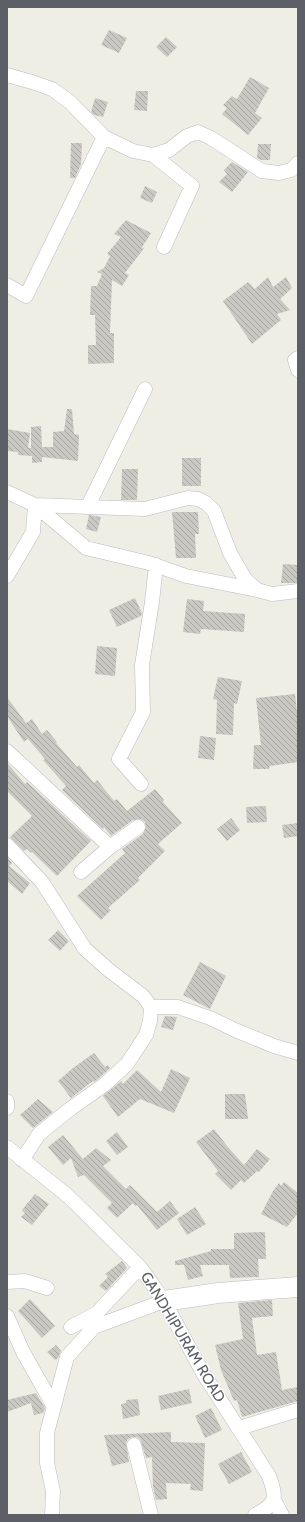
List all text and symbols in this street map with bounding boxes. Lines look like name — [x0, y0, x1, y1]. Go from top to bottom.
street label: GANDHIPURAM ROAD — [137, 1268, 229, 1406]

